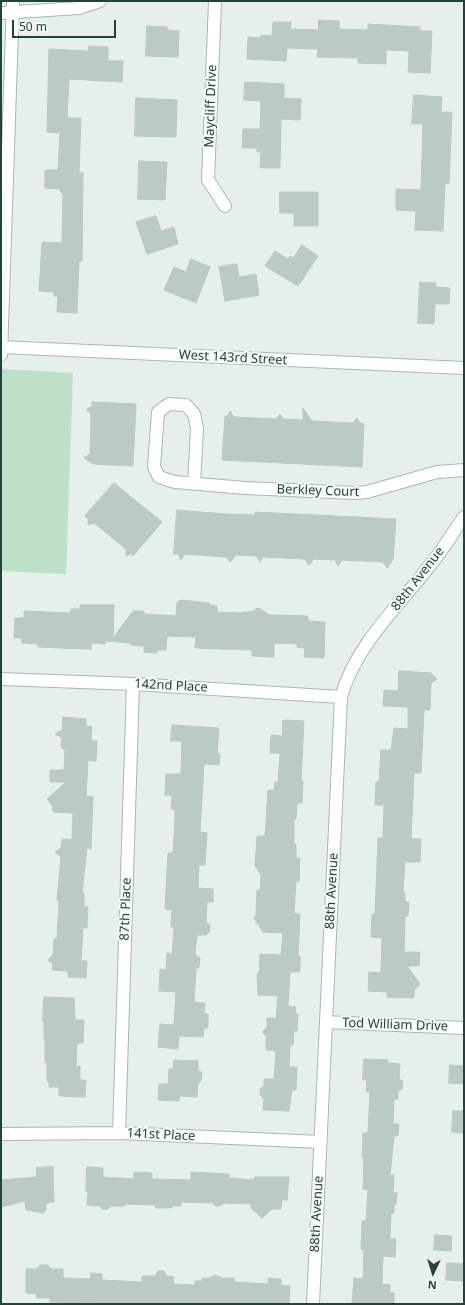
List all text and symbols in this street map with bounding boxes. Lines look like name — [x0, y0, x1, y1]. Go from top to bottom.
scale bar — [14, 12, 118, 38]
text: 50 m — [19, 18, 47, 35]
street label: Maycliff Drive — [202, 64, 220, 148]
street label: West 143rd Street — [178, 347, 288, 369]
street label: Berkley Court — [276, 482, 360, 500]
street label: 88th Avenue — [388, 544, 448, 614]
street label: 142nd Place — [134, 676, 208, 696]
street label: 88th Avenue — [322, 852, 342, 930]
street label: 87th Place — [117, 877, 135, 941]
street label: Tod William Drive — [342, 1015, 448, 1035]
street label: 141st Place — [126, 1125, 196, 1145]
street label: 88th Avenue — [307, 1175, 327, 1253]
north arrow — [413, 1253, 453, 1293]
text: N — [427, 1278, 437, 1293]

